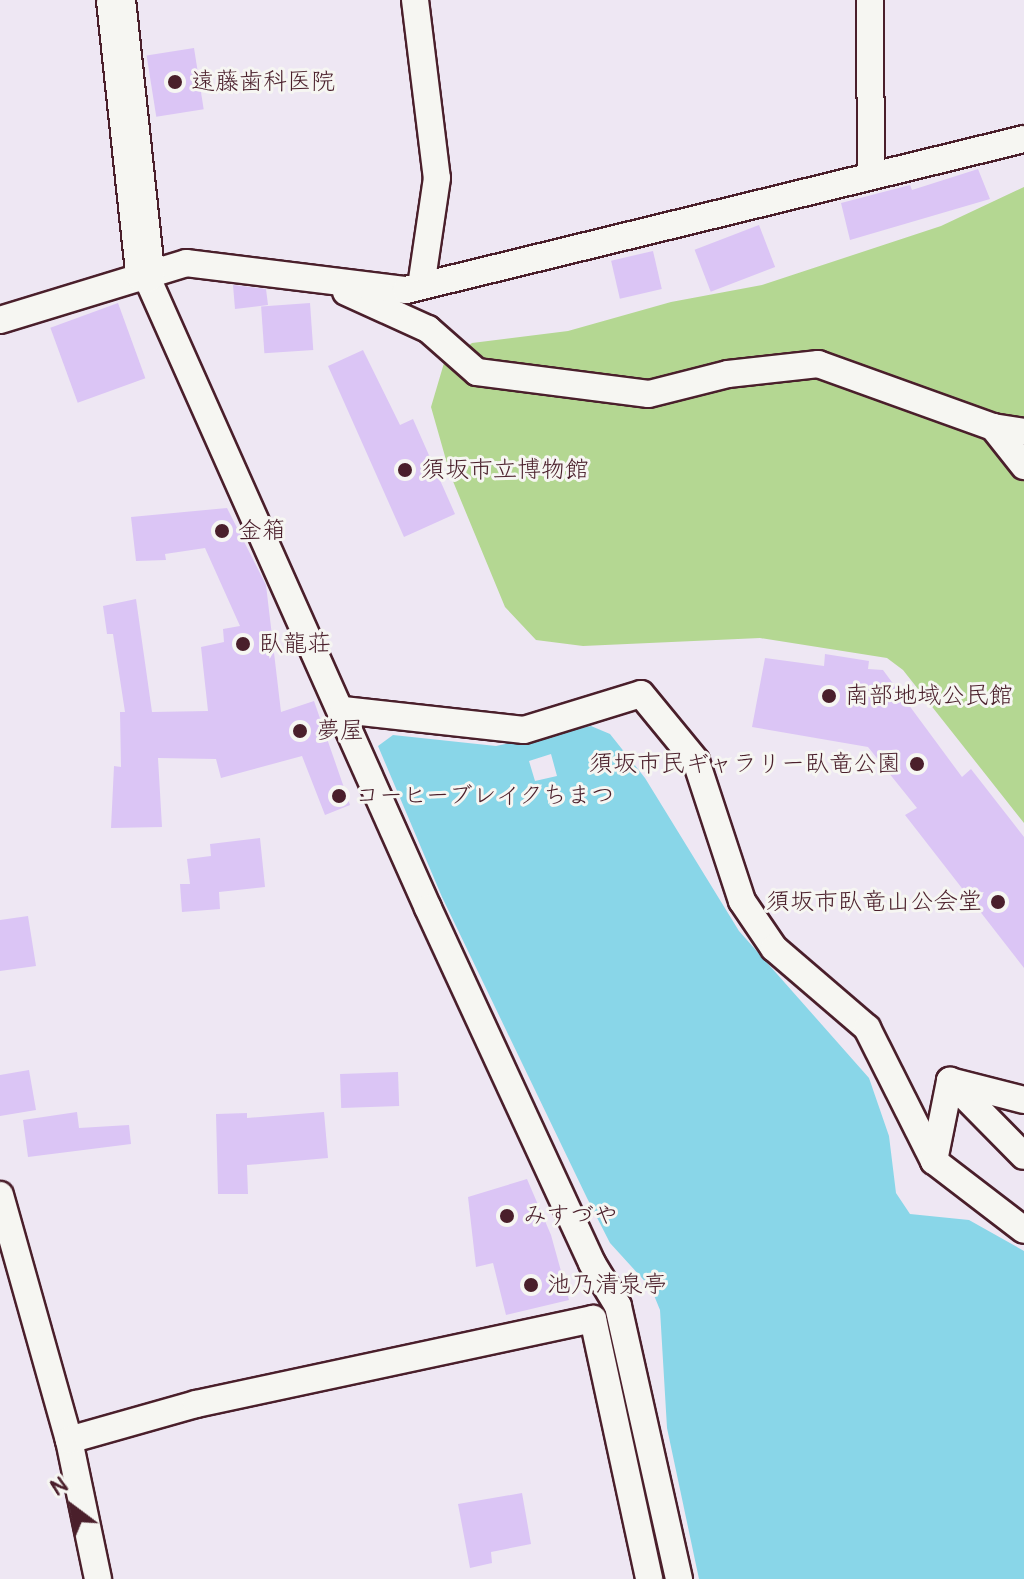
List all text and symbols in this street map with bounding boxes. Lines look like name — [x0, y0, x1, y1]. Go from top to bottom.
place label: 遠藤歯科医院 — [191, 68, 335, 96]
marker: 遠藤歯科医院 — [166, 73, 184, 91]
place label: 須坂市立博物館 — [421, 456, 589, 484]
marker: 須坂市立博物館 — [396, 461, 414, 479]
place label: 金箱 — [238, 517, 286, 545]
marker: 金箱 — [213, 522, 231, 540]
place label: 臥龍荘 — [259, 630, 331, 658]
marker: 臥龍荘 — [234, 635, 252, 653]
place label: 南部地域公民館 — [845, 682, 1013, 710]
marker: 南部地域公民館 — [820, 687, 838, 705]
place label: 夢屋 — [316, 717, 364, 745]
marker: 夢屋 — [291, 722, 309, 740]
place label: 須坂市民ギャラリー臥竜公園 — [589, 750, 901, 778]
marker: 須坂市民ギャラリー臥竜公園 — [908, 755, 926, 773]
place label: コーヒーブレイクちまつ — [355, 782, 618, 810]
marker: コーヒーブレイクちまつ — [330, 787, 348, 805]
place label: 須坂市臥竜山公会堂 — [766, 888, 982, 916]
marker: 須坂市臥竜山公会堂 — [989, 893, 1007, 911]
place label: みすづや — [523, 1202, 619, 1230]
marker: みすづや — [498, 1207, 516, 1225]
place label: 池乃清泉亭 — [547, 1271, 667, 1299]
marker: 池乃清泉亭 — [522, 1276, 540, 1294]
north arrow — [32, 1467, 112, 1547]
text: N — [46, 1471, 73, 1502]

